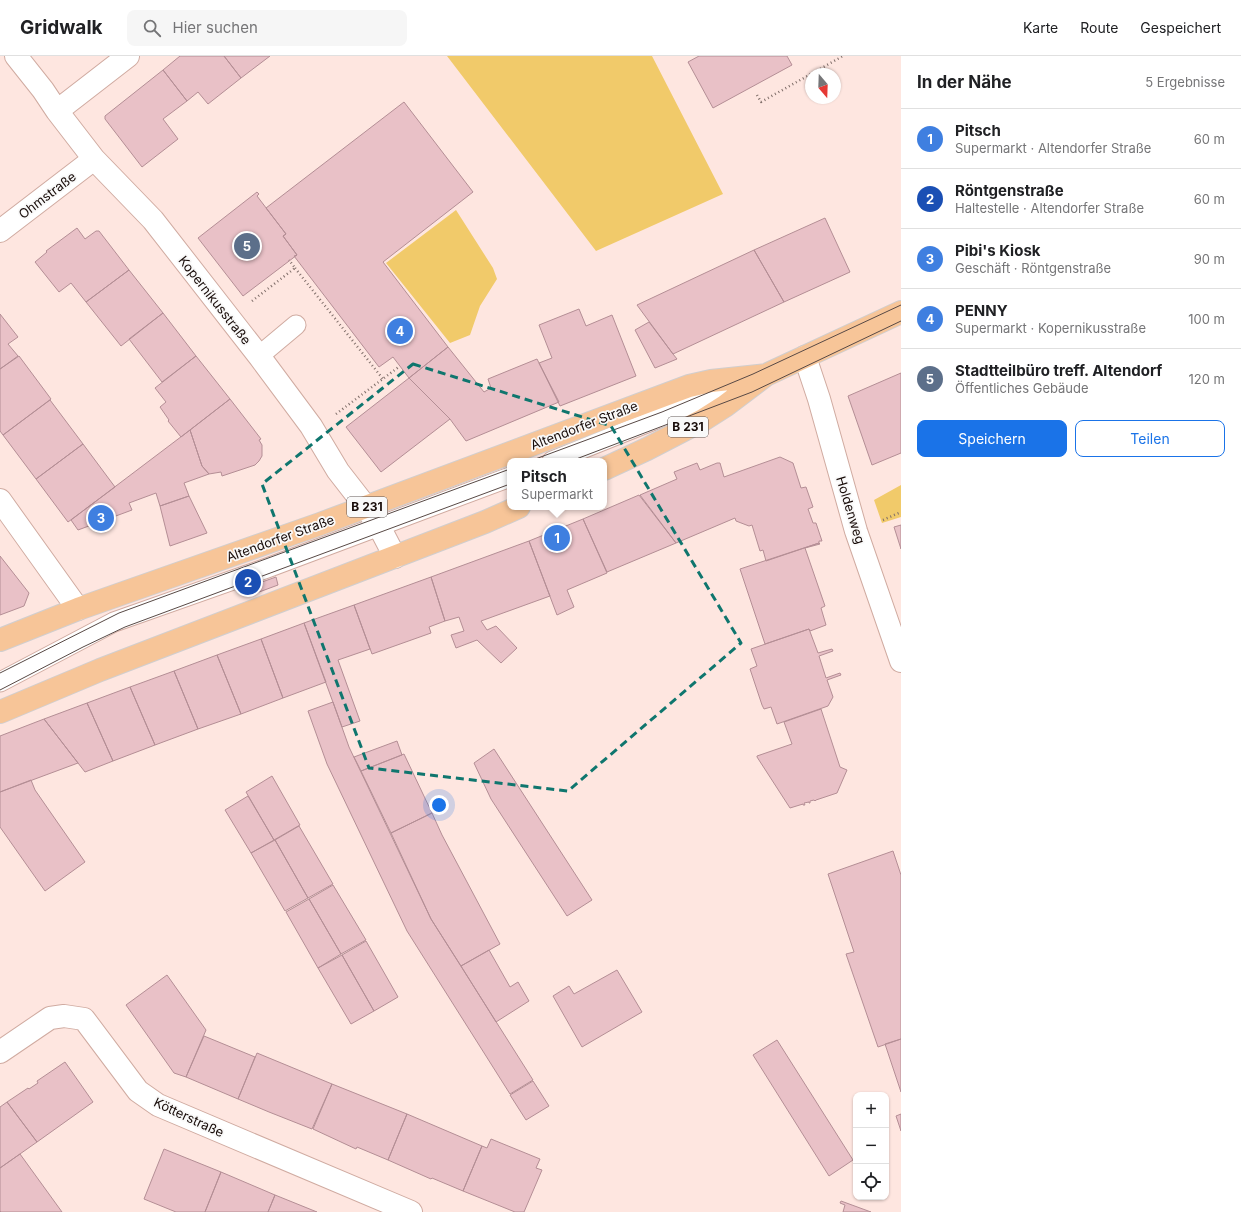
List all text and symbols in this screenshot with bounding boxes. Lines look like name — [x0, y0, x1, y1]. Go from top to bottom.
search box — [127, 10, 407, 46]
text: Gridwalk — [20, 16, 103, 39]
icon: search — [141, 17, 163, 39]
text: Hier suchen — [173, 18, 258, 37]
text: Karte — [1023, 19, 1058, 36]
text: Route — [1080, 19, 1118, 36]
text: Gespeichert — [1140, 19, 1221, 36]
north arrow — [805, 68, 841, 104]
text: In der Nähe — [917, 72, 1012, 92]
text: 5 Ergebnisse — [1145, 74, 1225, 90]
text: Pitsch — [955, 121, 1001, 140]
text: 1 — [927, 131, 933, 147]
text: 60 m — [1194, 131, 1225, 147]
text: Supermarkt · Altendorfer Straße — [955, 140, 1151, 156]
street label: Ohmstraße — [15, 168, 79, 222]
text: Röntgenstraße — [955, 181, 1064, 200]
text: 2 — [926, 191, 934, 207]
text: 60 m — [1194, 191, 1225, 207]
text: Haltestelle · Altendorfer Straße — [955, 200, 1144, 216]
pin: 5 — [234, 231, 260, 261]
text: Pibi's Kiosk — [955, 241, 1041, 260]
text: 3 — [926, 251, 934, 267]
text: 90 m — [1194, 251, 1225, 267]
street label: Kopernikusstraße — [175, 252, 255, 348]
text: Geschäft · Röntgenstraße — [955, 260, 1111, 276]
text: PENNY — [955, 301, 1008, 320]
text: 4 — [926, 311, 934, 327]
text: 100 m — [1188, 311, 1225, 327]
pin: 4 — [387, 316, 413, 346]
text: Supermarkt · Kopernikusstraße — [955, 320, 1146, 336]
text: Stadtteilbüro treff. Altendorf — [955, 361, 1162, 380]
text: 5 — [926, 371, 934, 387]
text: 120 m — [1189, 371, 1225, 387]
text: Öffentliches Gebäude — [955, 380, 1089, 396]
street label: Altendorfer Straße — [528, 397, 640, 453]
road number: B 231 — [668, 417, 708, 437]
button: Speichern — [917, 420, 1067, 457]
button: Teilen — [1075, 420, 1225, 457]
popup — [507, 458, 607, 510]
text: Pitsch — [521, 467, 567, 486]
street label: Holdenweg — [833, 474, 869, 546]
text: Supermarkt — [521, 486, 593, 502]
road number: B 231 — [347, 497, 387, 517]
pin: 3 — [88, 503, 114, 533]
street label: Altendorfer Straße — [224, 511, 336, 565]
pin: 1 — [544, 523, 570, 553]
pin: 2 — [235, 567, 261, 597]
your location — [429, 795, 449, 815]
map controls — [853, 1092, 889, 1200]
button: + — [853, 1092, 889, 1128]
street label: Kötterstraße — [151, 1094, 227, 1140]
button: − — [853, 1128, 889, 1164]
button: locate — [853, 1164, 889, 1200]

